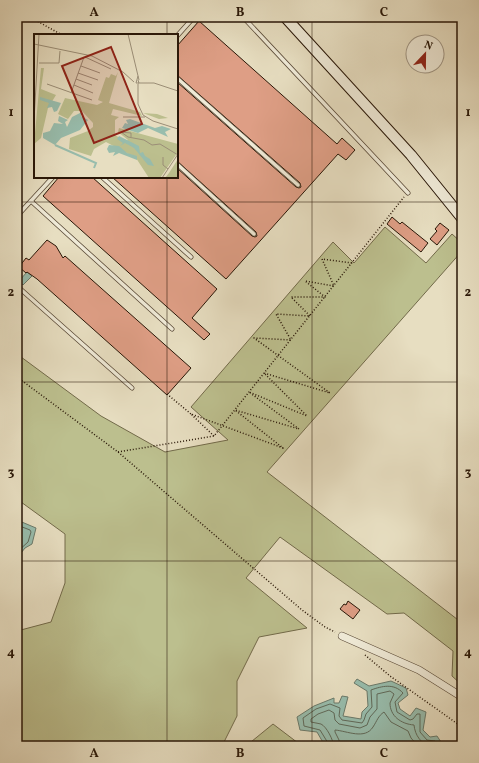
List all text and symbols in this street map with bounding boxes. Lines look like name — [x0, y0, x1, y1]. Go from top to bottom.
text: A — [89, 4, 99, 22]
text: B — [236, 4, 245, 22]
text: C — [380, 4, 388, 22]
inset map — [34, 34, 178, 178]
north arrow — [405, 34, 445, 74]
text: N — [422, 38, 435, 55]
text: 1 — [8, 104, 14, 122]
text: 1 — [465, 104, 471, 122]
text: 2 — [8, 284, 15, 302]
text: 2 — [465, 284, 472, 302]
text: 3 — [8, 464, 15, 482]
text: 3 — [465, 464, 472, 482]
text: 4 — [7, 644, 15, 662]
text: 4 — [464, 644, 472, 662]
text: A — [89, 745, 99, 763]
text: B — [236, 745, 245, 763]
text: C — [380, 745, 388, 763]

